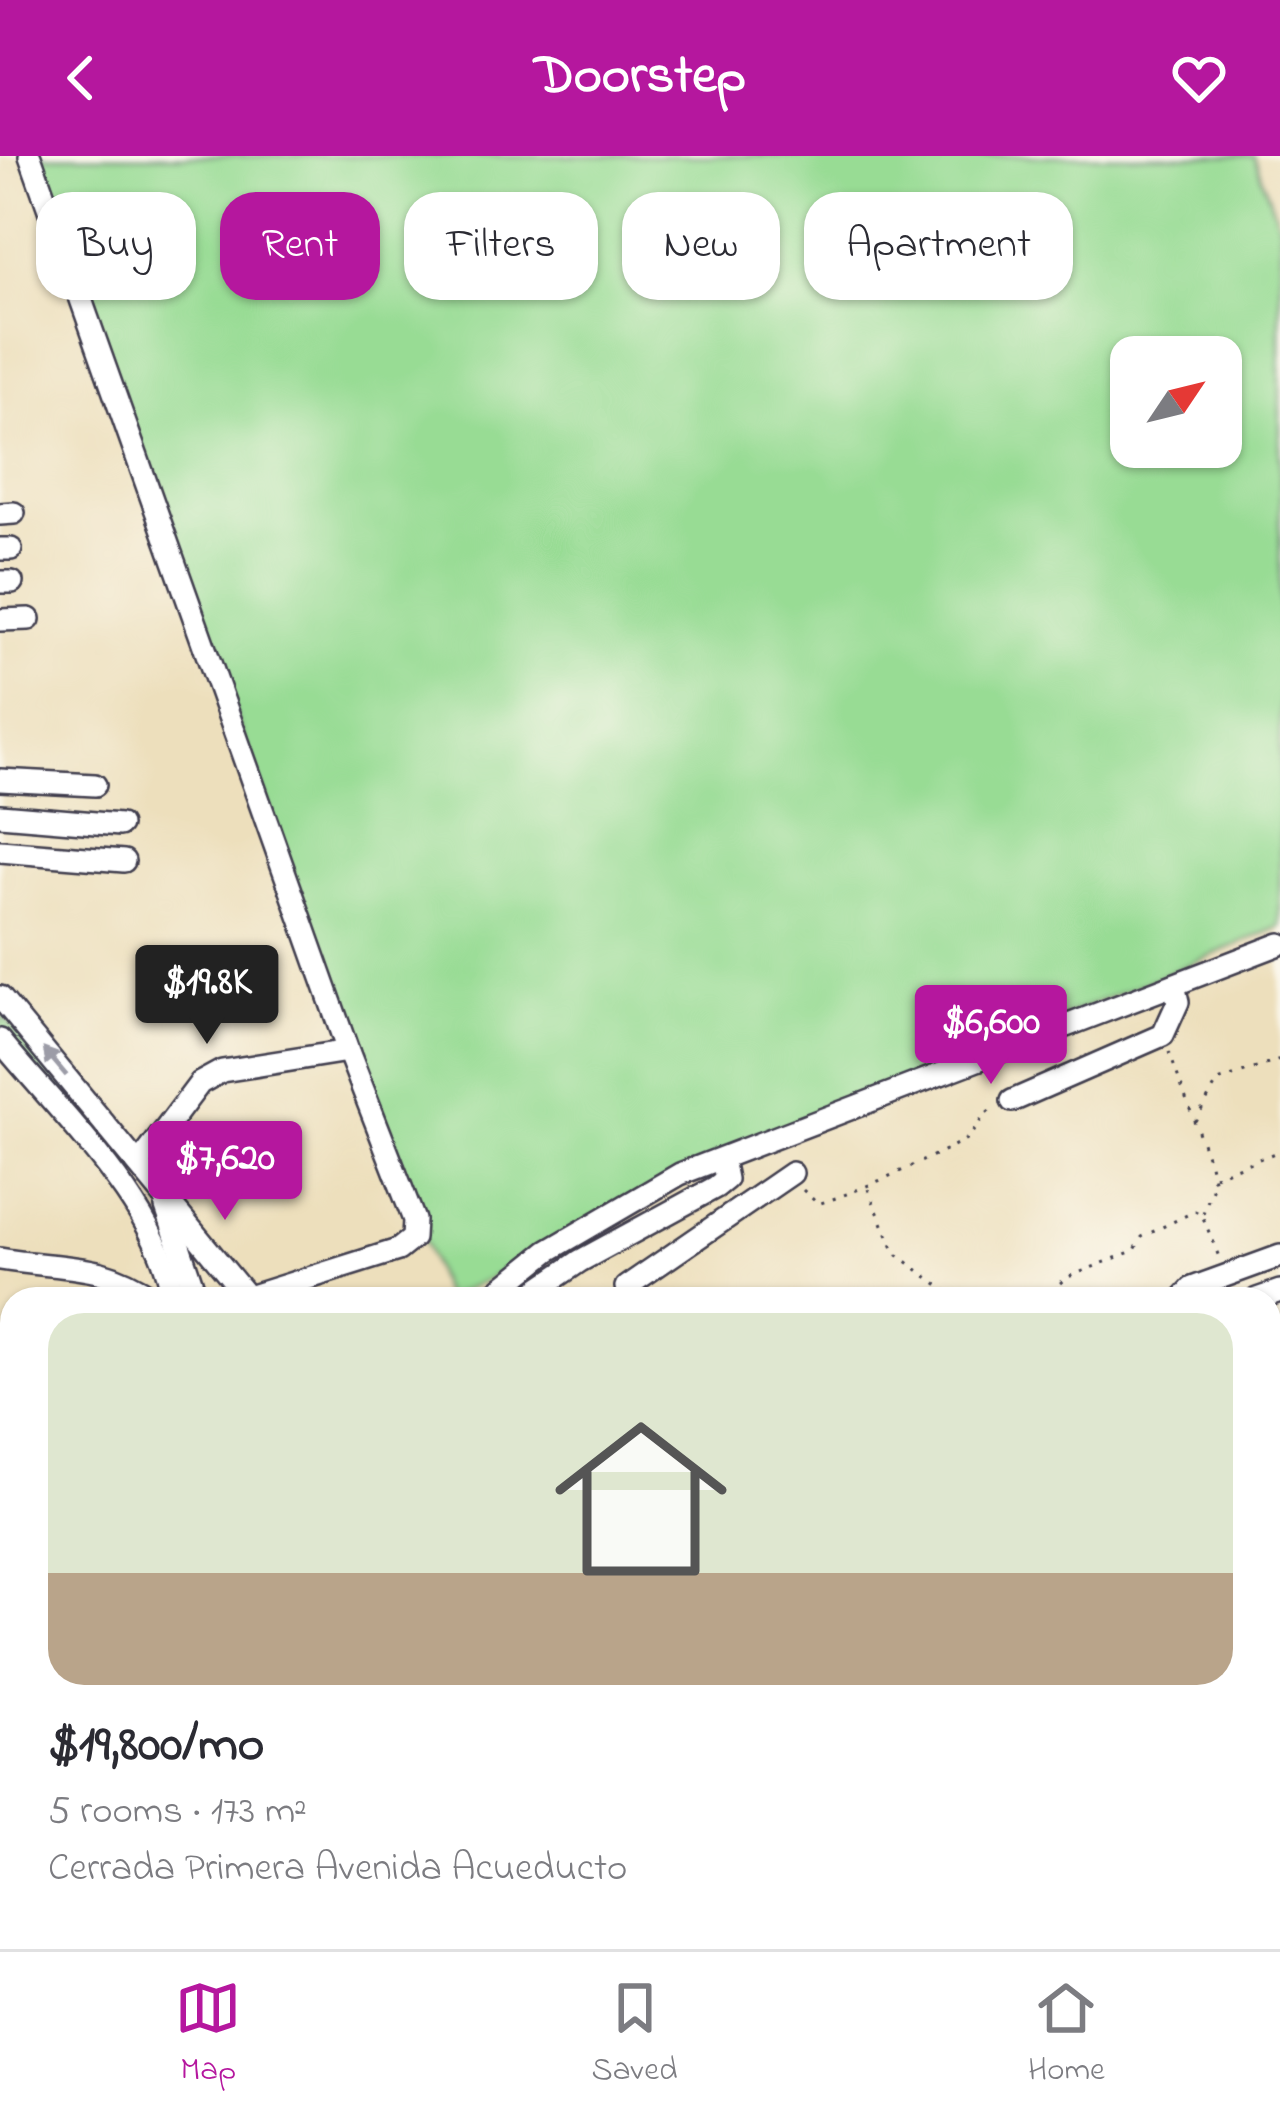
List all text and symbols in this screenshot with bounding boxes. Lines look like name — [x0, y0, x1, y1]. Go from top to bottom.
text: Doorstep — [534, 39, 746, 117]
icon: back — [48, 45, 114, 111]
icon: heart — [1166, 45, 1232, 111]
chip: Buy — [36, 192, 196, 300]
chip: Rent — [220, 192, 380, 300]
chip: Filters — [404, 192, 598, 300]
chip: New — [622, 192, 780, 300]
chip: Apartment — [804, 192, 1073, 300]
north arrow — [1110, 336, 1242, 468]
map controls — [1110, 336, 1242, 468]
pin: $19.8K — [109, 945, 305, 1047]
text: $19.8K — [162, 955, 252, 1012]
pin: $6,600 — [893, 985, 1089, 1087]
text: $6,600 — [942, 995, 1040, 1052]
one-way arrow — [42, 1047, 68, 1078]
pin: $7,620 — [127, 1121, 323, 1223]
text: $7,620 — [175, 1131, 275, 1188]
icon: home — [533, 1391, 749, 1607]
text: $19,800/mo — [48, 1709, 264, 1784]
text: 5 rooms · 173 m² — [48, 1784, 307, 1841]
text: Cerrada Primera Avenida Acueducto — [48, 1841, 627, 1898]
tab: Map — [175, 1975, 241, 2095]
tab: Saved — [592, 1975, 678, 2095]
tab: Home — [1028, 1975, 1105, 2095]

